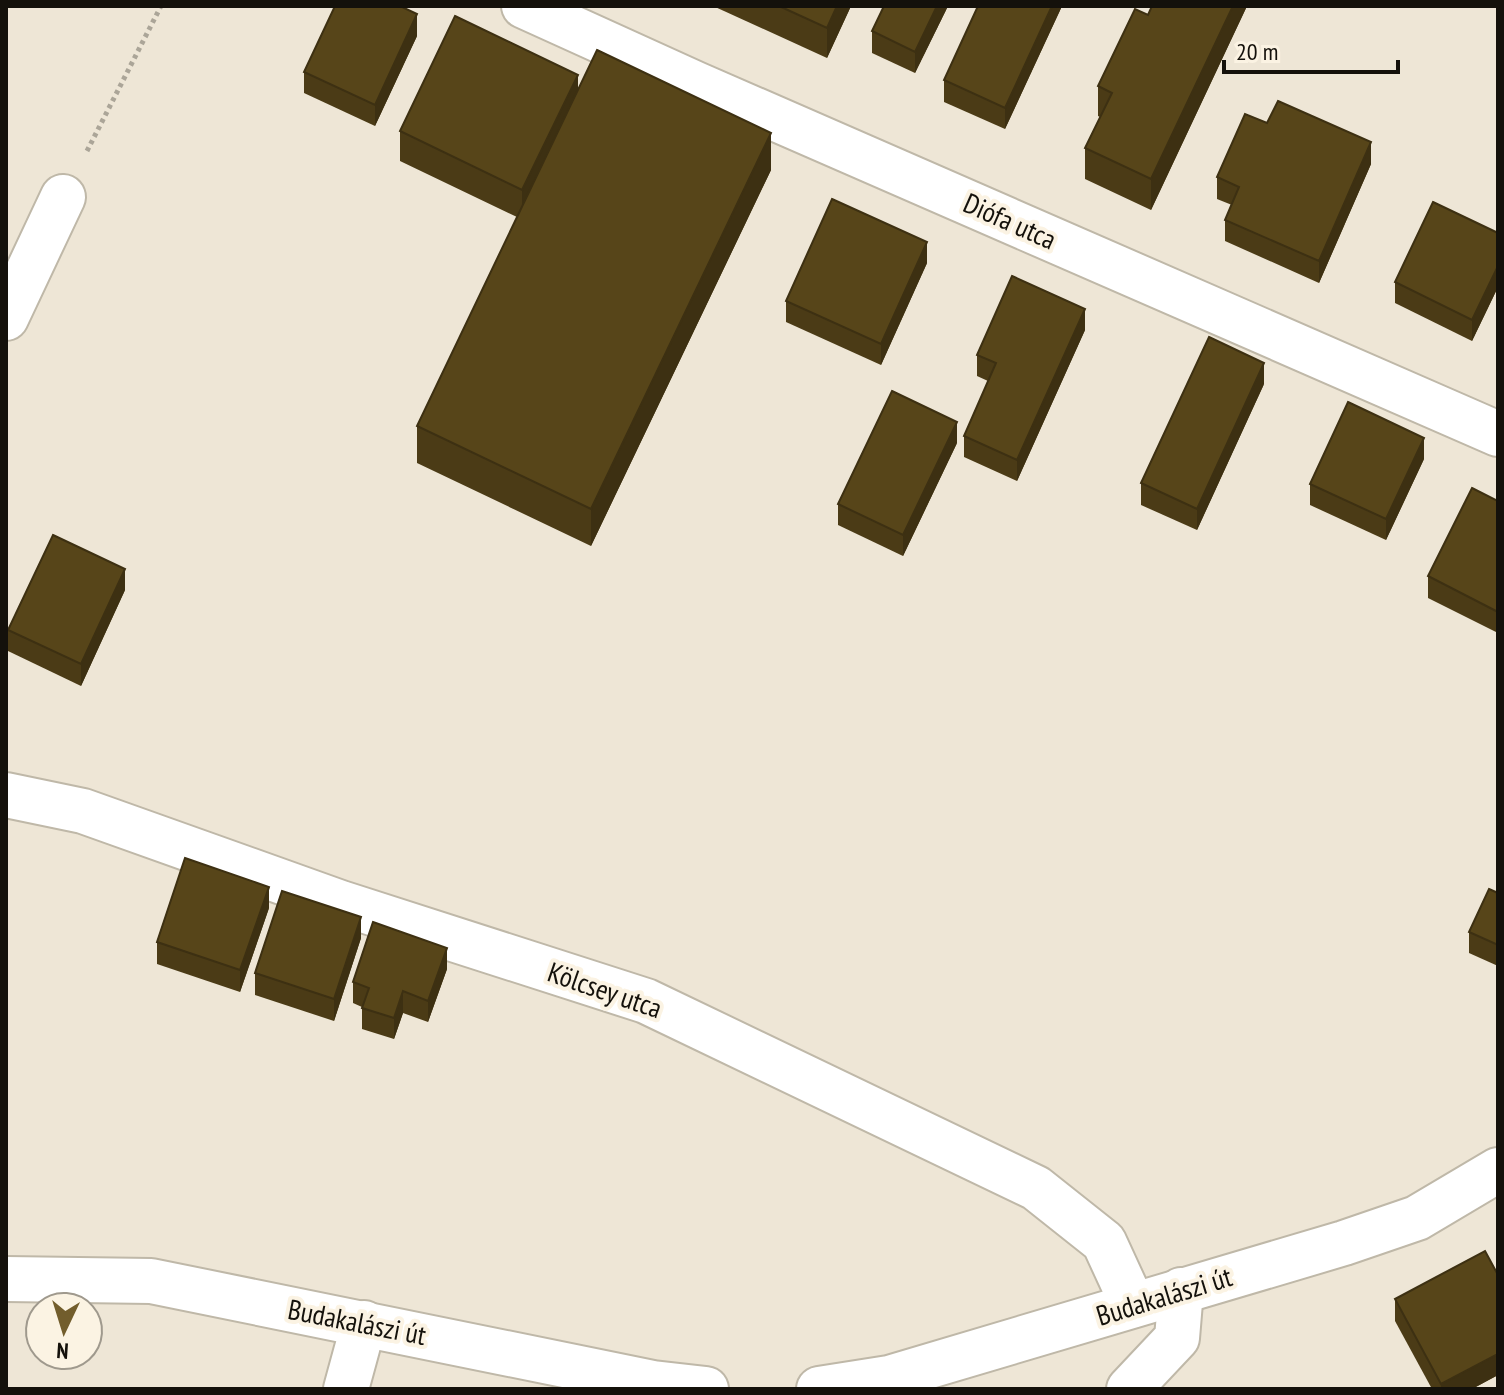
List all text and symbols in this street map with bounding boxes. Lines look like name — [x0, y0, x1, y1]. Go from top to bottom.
scale bar — [1224, 24, 1398, 74]
text: 20 m — [1236, 36, 1278, 67]
street label: Diófa utca — [958, 184, 1062, 257]
street label: Kölcsey utca — [543, 953, 667, 1026]
street label: Budakalászi út — [1092, 1257, 1236, 1334]
street label: Budakalászi út — [285, 1290, 430, 1353]
north arrow — [24, 1291, 104, 1371]
text: N — [56, 1337, 70, 1365]

